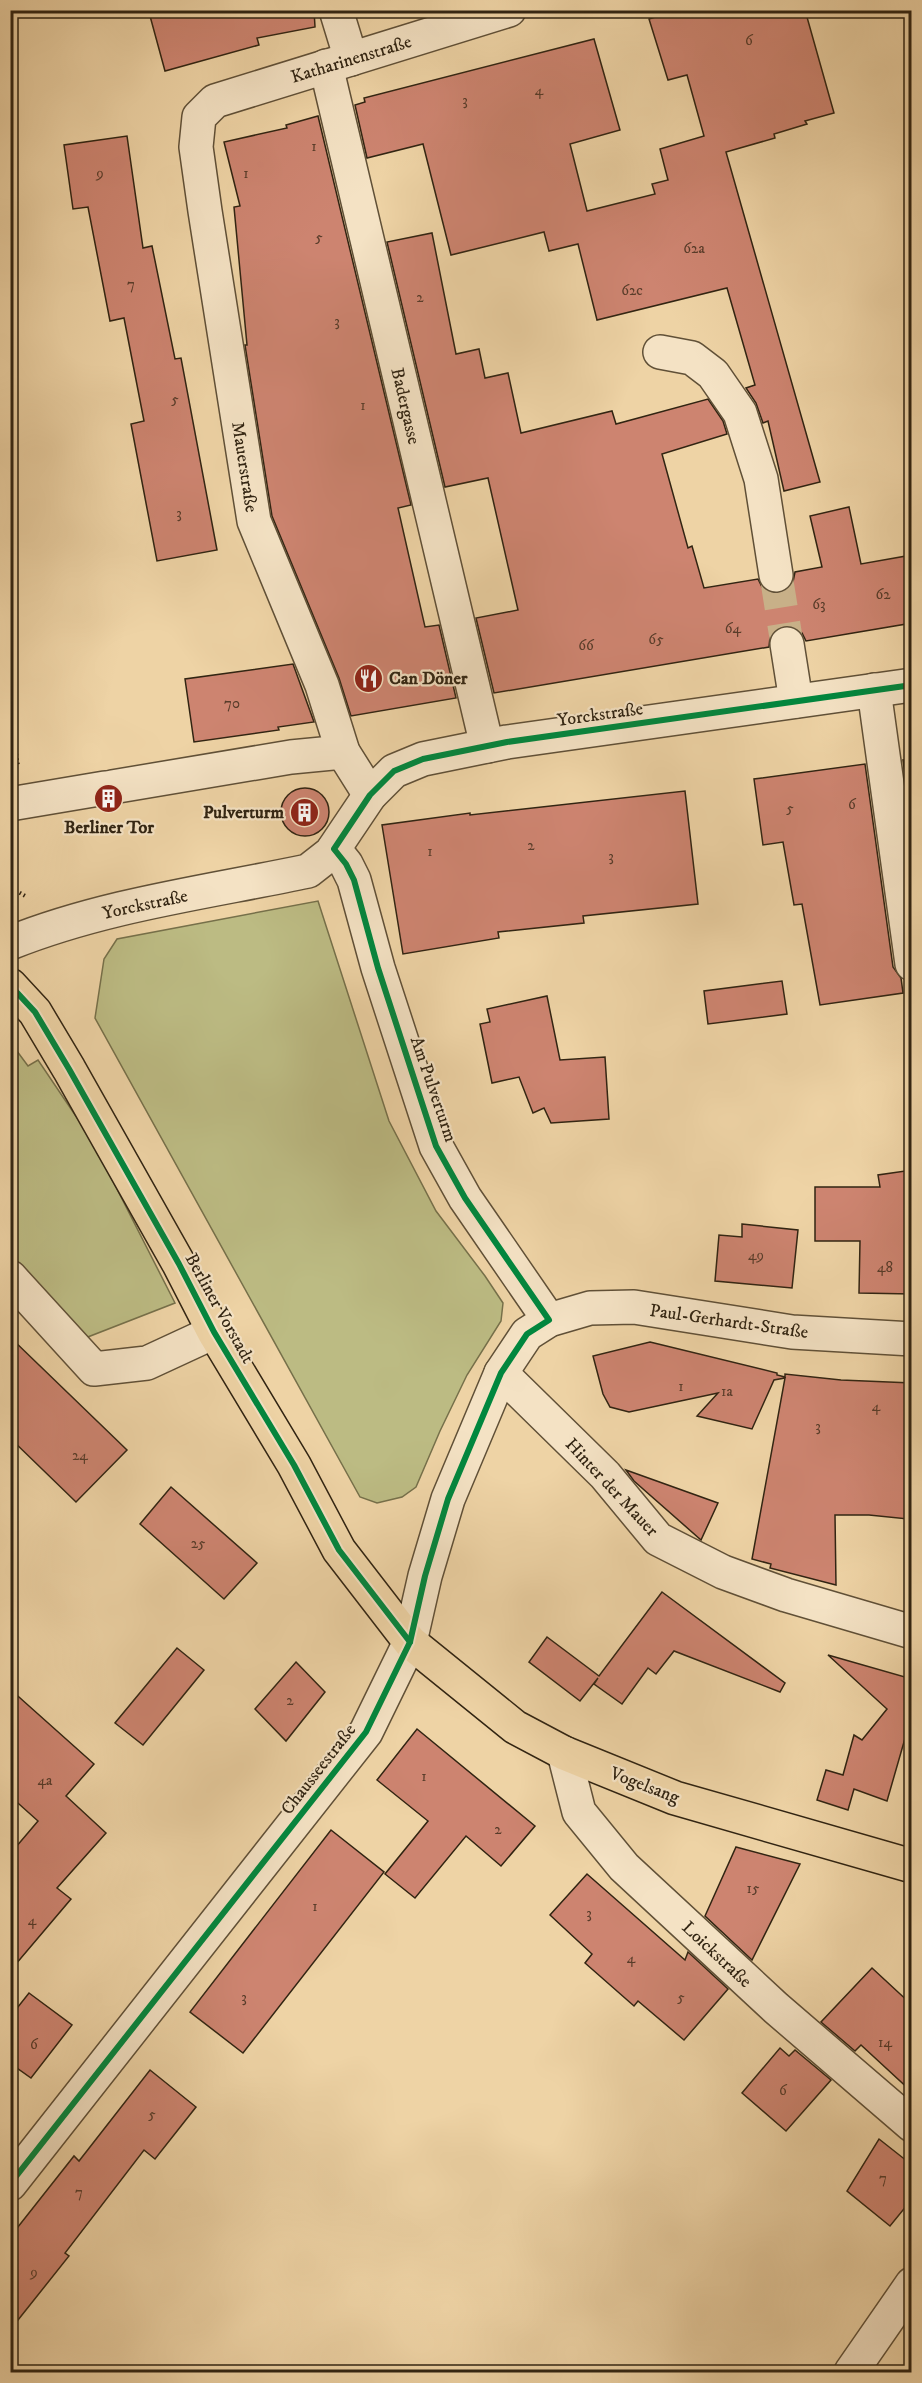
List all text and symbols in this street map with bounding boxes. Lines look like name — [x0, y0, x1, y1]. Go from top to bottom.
street label: Katharinenstraße — [288, 31, 414, 89]
house number: 6 — [745, 31, 754, 50]
house number: 4 — [535, 81, 544, 100]
house number: 3 — [462, 91, 468, 110]
house number: 1 — [311, 137, 317, 156]
house number: 9 — [95, 164, 104, 183]
house number: 1 — [243, 164, 249, 183]
house number: 5 — [315, 228, 323, 247]
house number: 62a — [683, 239, 705, 258]
house number: 7 — [127, 275, 135, 294]
house number: 62c — [621, 281, 643, 300]
house number: 2 — [416, 288, 424, 307]
house number: 3 — [334, 312, 340, 331]
street label: Badergasse — [386, 366, 425, 447]
house number: 5 — [171, 390, 179, 409]
house number: 1 — [360, 396, 366, 415]
street label: Mauerstraße — [226, 420, 262, 514]
house number: 3 — [176, 504, 182, 523]
house number: 62 — [875, 585, 891, 604]
house number: 63 — [812, 595, 826, 614]
house number: 64 — [725, 619, 742, 638]
house number: 65 — [648, 630, 664, 649]
house number: 66 — [578, 636, 595, 655]
restaurant icon: Can Döner — [352, 662, 384, 694]
place label: Can Döner — [389, 668, 468, 690]
house number: 70 — [224, 694, 240, 713]
street label: Yorckstraße — [556, 698, 645, 732]
building icon: Berliner Tor — [93, 782, 125, 814]
house number: 6 — [848, 795, 857, 814]
building icon: Pulverturm — [289, 796, 321, 828]
house number: 5 — [786, 799, 794, 818]
place label: Pulverturm — [203, 802, 284, 824]
place label: Berliner Tor — [64, 817, 154, 839]
house number: 2 — [527, 836, 535, 855]
house number: 1 — [427, 842, 433, 861]
house number: 3 — [608, 847, 614, 866]
street label: Yorckstraße — [101, 885, 190, 925]
street label: Am Pulverturm — [405, 1034, 461, 1145]
house number: 49 — [748, 1246, 764, 1265]
street label: Berliner Vorstadt — [180, 1249, 259, 1368]
house number: 48 — [877, 1258, 893, 1277]
street label: Paul-Gerhardt-Straße — [648, 1300, 810, 1344]
house number: 1 — [678, 1377, 684, 1396]
house number: 1a — [721, 1382, 734, 1401]
house number: 4 — [872, 1397, 881, 1416]
house number: 3 — [815, 1417, 821, 1436]
street label: Hinter der Mauer — [560, 1434, 663, 1542]
house number: 24 — [72, 1446, 88, 1465]
house number: 25 — [191, 1534, 206, 1553]
house number: 2 — [286, 1691, 294, 1710]
street label: Chausseestraße — [277, 1720, 361, 1819]
street label: Vogelsang — [606, 1762, 683, 1809]
house number: 1 — [421, 1767, 427, 1786]
house number: 4a — [37, 1771, 53, 1790]
house number: 2 — [494, 1820, 502, 1839]
house number: 15 — [747, 1879, 760, 1898]
house number: 1 — [312, 1897, 318, 1916]
house number: 3 — [586, 1904, 592, 1923]
house number: 4 — [28, 1911, 37, 1930]
street label: Loickstraße — [677, 1917, 756, 1993]
house number: 4 — [627, 1949, 636, 1968]
house number: 3 — [241, 1988, 247, 2007]
house number: 5 — [677, 1988, 685, 2007]
house number: 14 — [878, 2033, 892, 2052]
house number: 6 — [30, 2035, 39, 2054]
house number: 6 — [779, 2081, 788, 2100]
house number: 5 — [148, 2105, 156, 2124]
house number: 7 — [879, 2169, 887, 2188]
house number: 7 — [75, 2183, 83, 2202]
house number: 9 — [29, 2263, 38, 2282]

